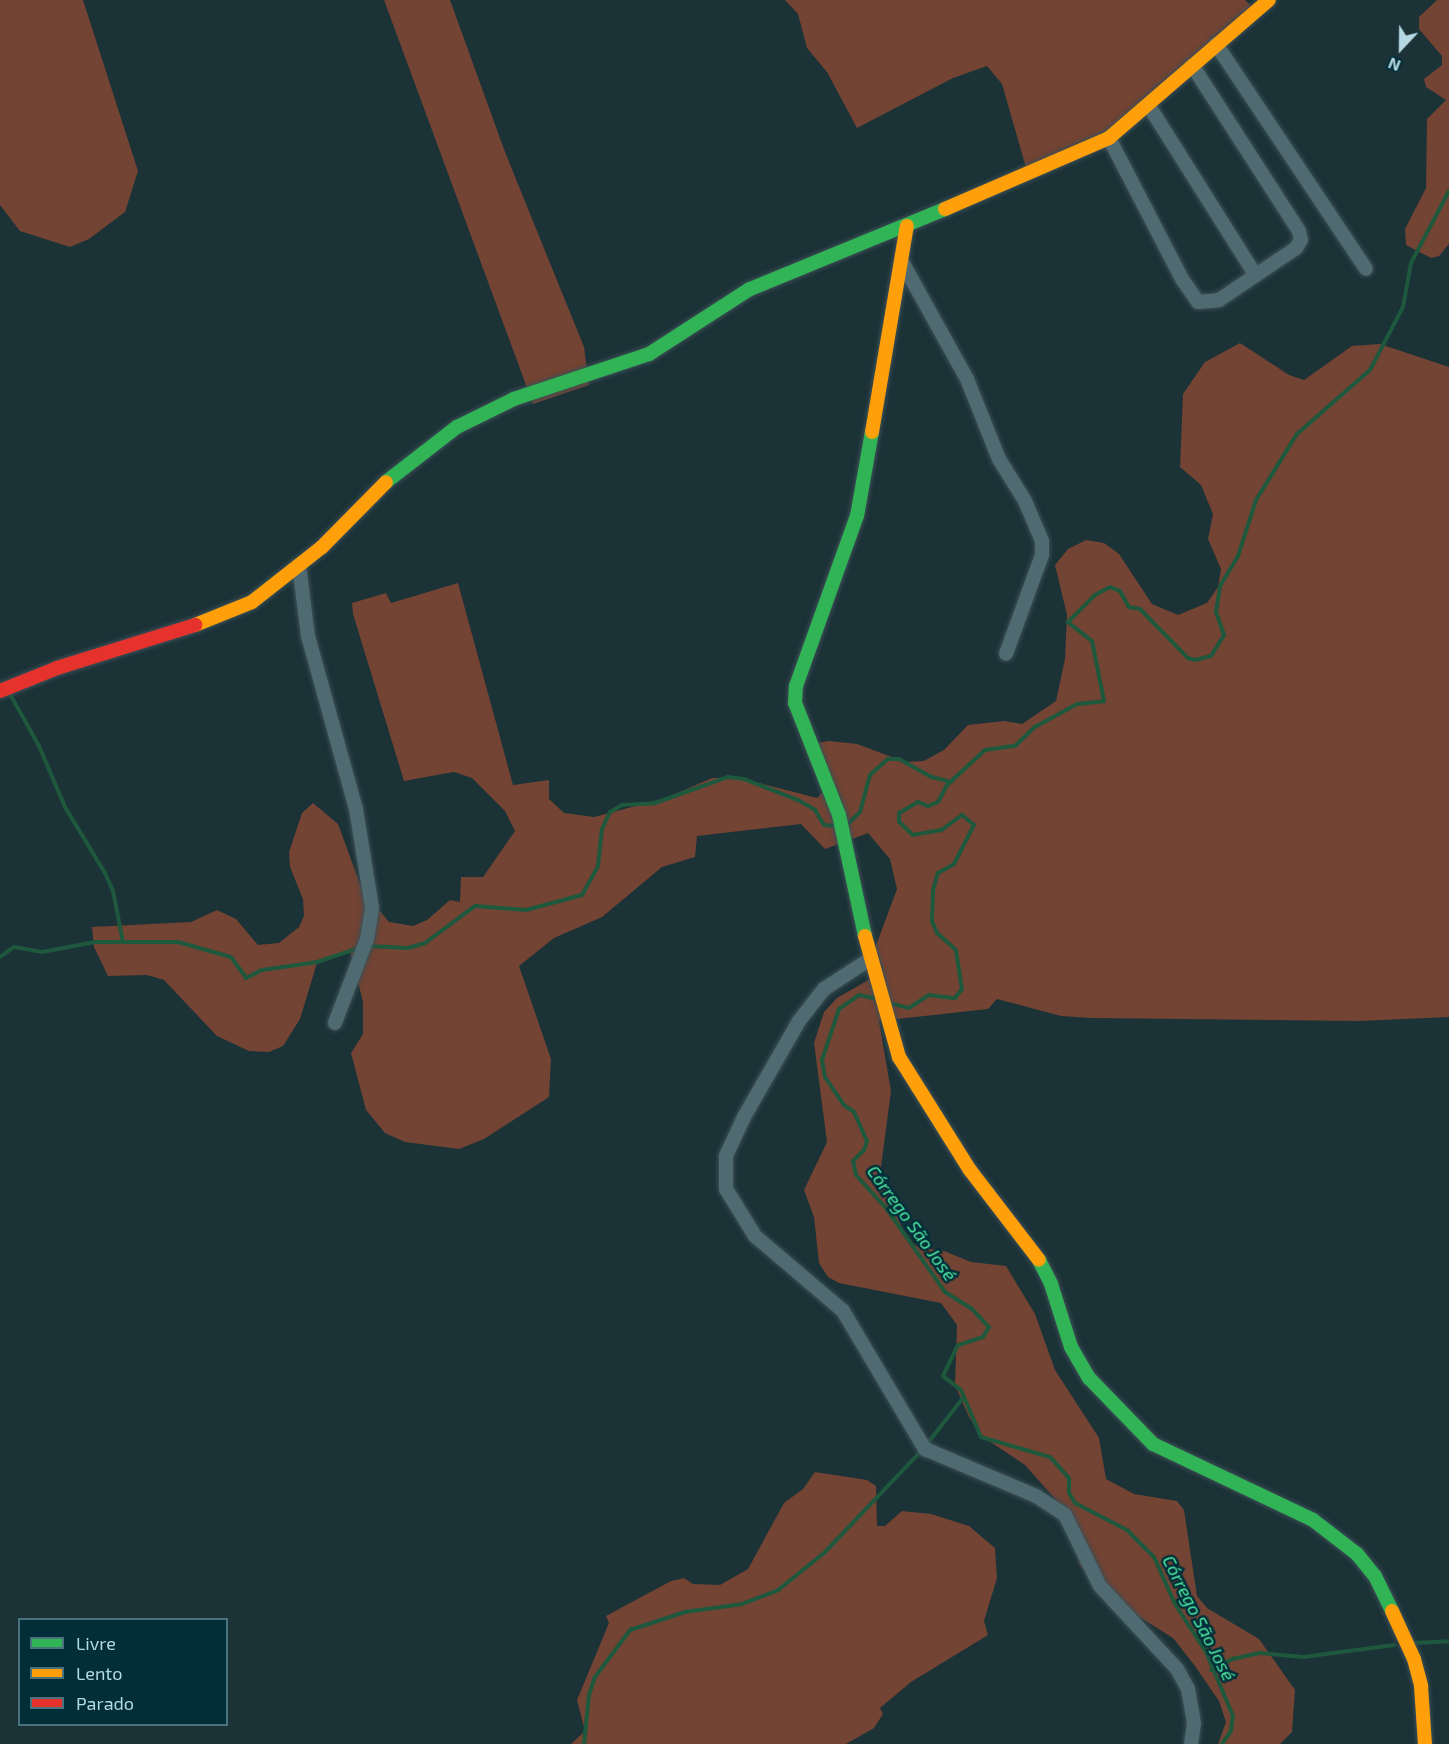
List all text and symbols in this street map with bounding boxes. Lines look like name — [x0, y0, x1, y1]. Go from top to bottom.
north arrow — [1371, 18, 1431, 78]
text: N — [1385, 54, 1403, 76]
water label: Córrego São José — [863, 1161, 961, 1285]
water label: Córrego São José — [1158, 1552, 1240, 1684]
legend — [18, 1618, 228, 1726]
text: Livre — [76, 1632, 116, 1654]
text: Lento — [76, 1662, 122, 1684]
text: Parado — [76, 1692, 134, 1714]

